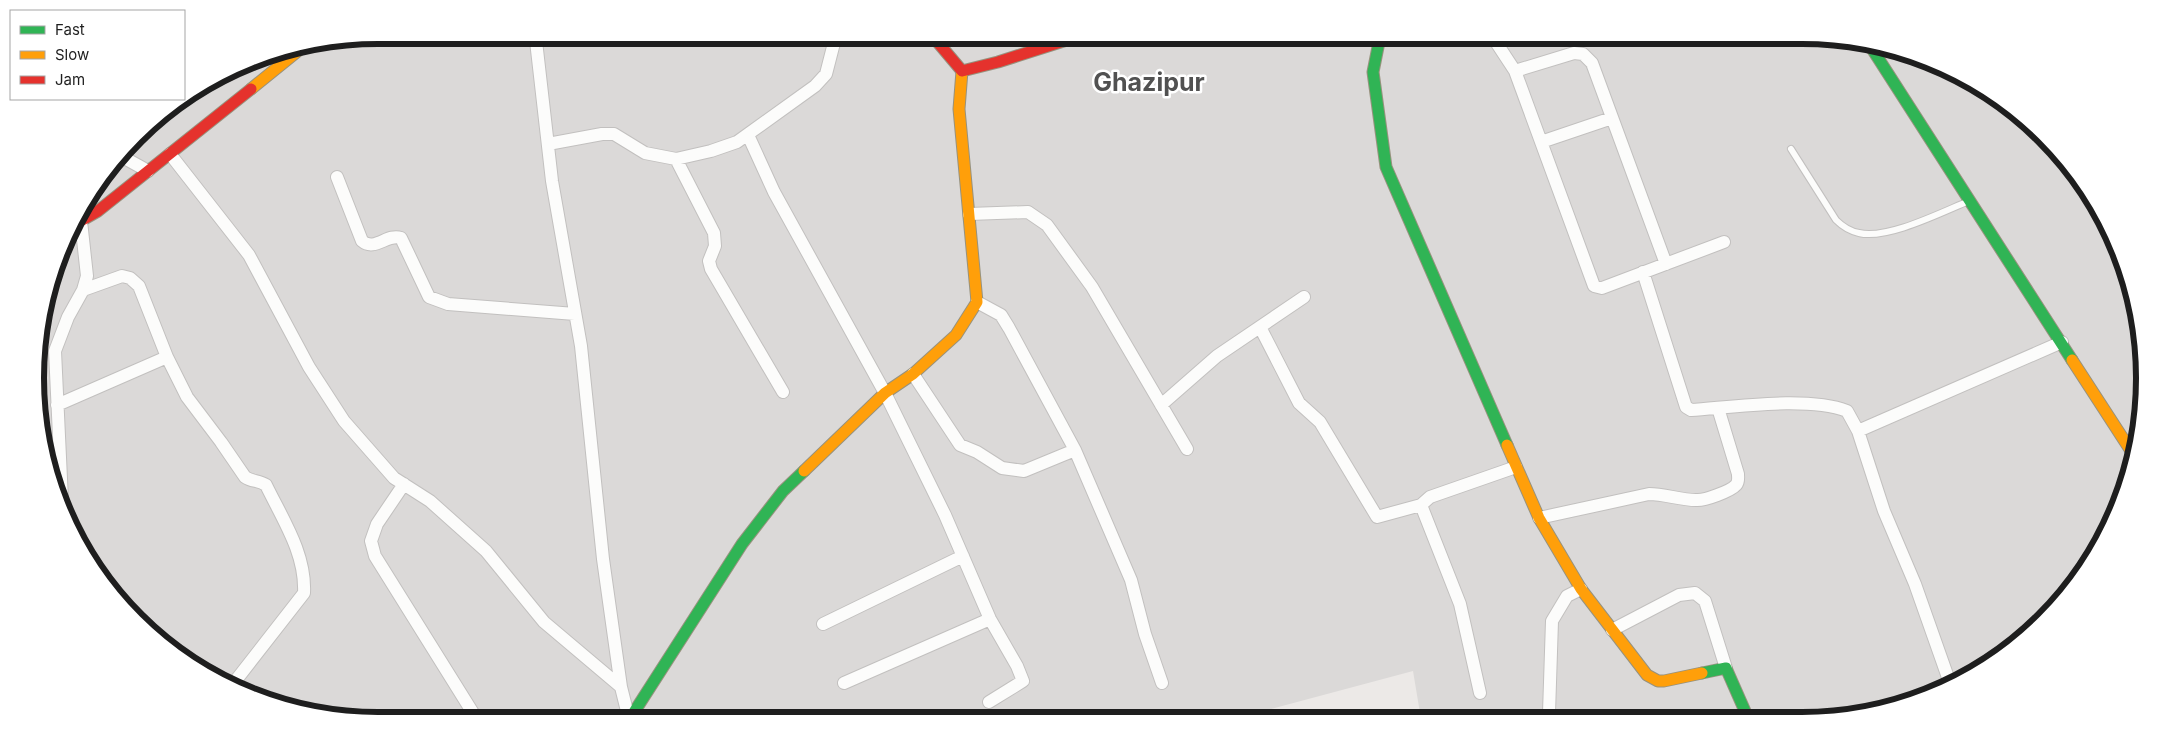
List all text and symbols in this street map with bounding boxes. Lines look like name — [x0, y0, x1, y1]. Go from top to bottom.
legend — [10, 10, 185, 100]
text: Fast — [55, 20, 85, 39]
text: Slow — [55, 45, 89, 64]
district label: Ghazipur — [1093, 67, 1205, 97]
text: Jam — [55, 70, 85, 89]

